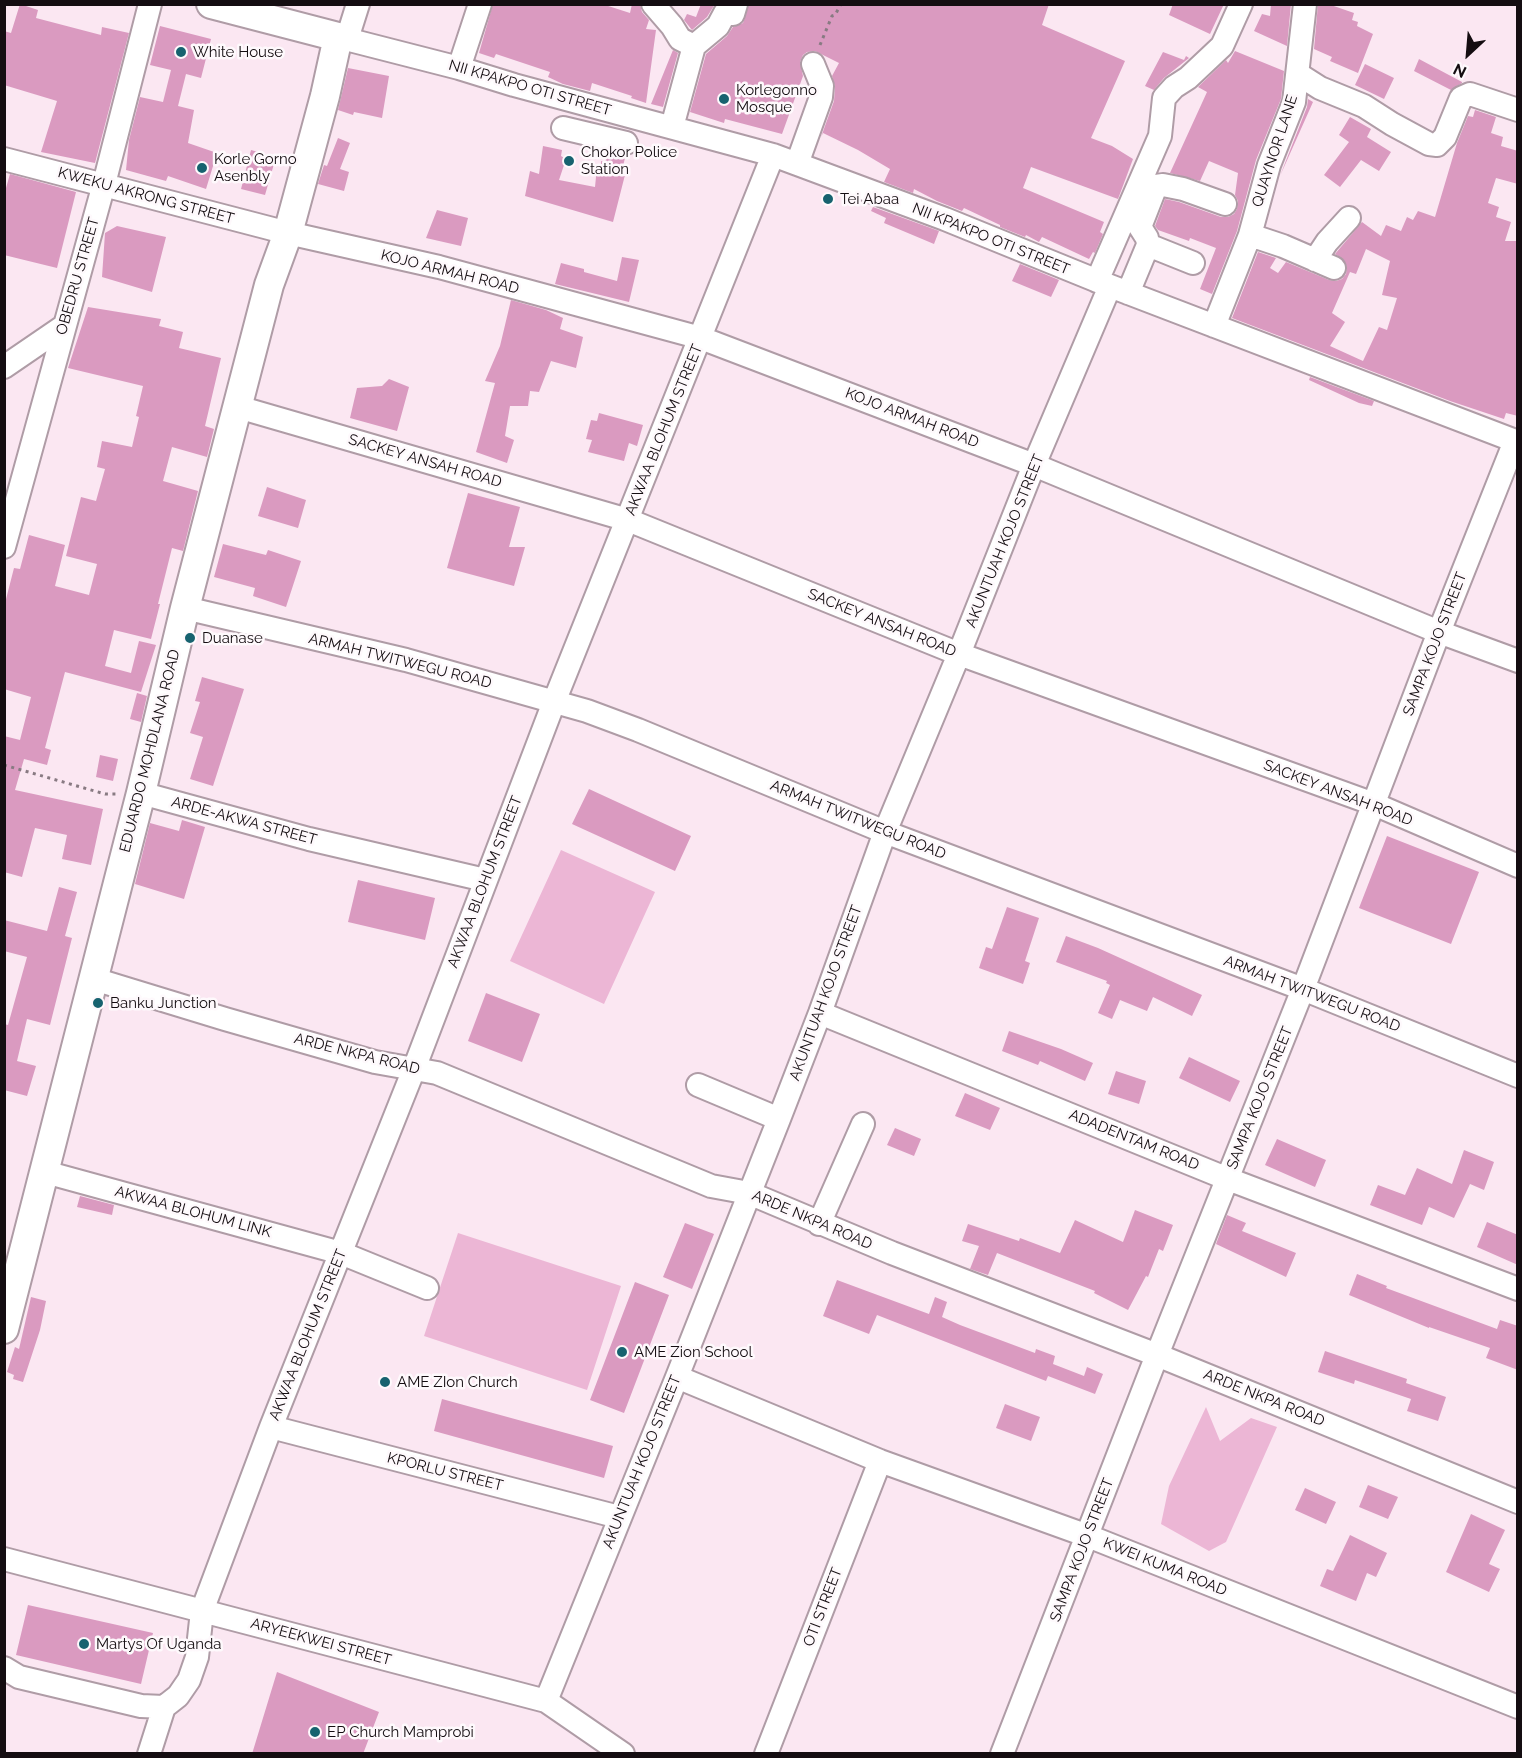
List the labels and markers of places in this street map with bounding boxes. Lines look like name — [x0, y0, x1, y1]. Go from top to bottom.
place label: White House — [193, 43, 283, 61]
marker: White House — [174, 45, 188, 59]
place label: Korlegonno Mosque — [736, 81, 817, 116]
marker: Korlegonno Mosque — [717, 92, 731, 106]
place label: Chokor Police Station — [581, 143, 677, 178]
place label: Korle Gorno Asenbly — [214, 150, 297, 185]
marker: Chokor Police Station — [562, 154, 576, 168]
marker: Korle Gorno Asenbly — [195, 161, 209, 175]
place label: Tei Abaa — [840, 190, 899, 208]
marker: Tei Abaa — [821, 192, 835, 206]
place label: Duanase — [202, 629, 263, 647]
marker: Duanase — [183, 631, 197, 645]
place label: Banku Junction — [110, 994, 217, 1012]
marker: Banku Junction — [91, 996, 105, 1010]
place label: AME Zion School — [634, 1343, 752, 1361]
marker: AME Zion School — [615, 1345, 629, 1359]
place label: AME ZIon Church — [397, 1373, 518, 1391]
marker: AME ZIon Church — [378, 1375, 392, 1389]
place label: Martys Of Uganda — [96, 1635, 221, 1653]
marker: Martys Of Uganda — [77, 1637, 91, 1651]
place label: EP Church Mamprobi — [327, 1723, 474, 1741]
marker: EP Church Mamprobi — [308, 1725, 322, 1739]

